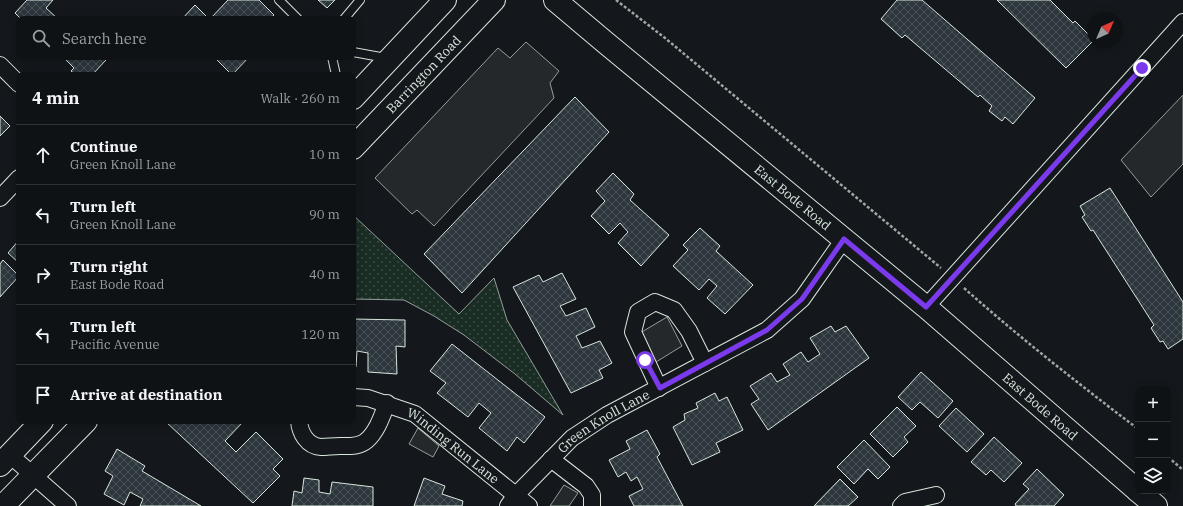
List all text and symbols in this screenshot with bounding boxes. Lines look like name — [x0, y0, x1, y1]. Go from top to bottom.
north arrow — [1087, 12, 1123, 48]
search box — [16, 16, 356, 60]
icon: search — [30, 27, 52, 49]
text: Search here — [62, 29, 147, 48]
street label: Barrington Road — [382, 32, 464, 117]
route end — [1133, 59, 1151, 77]
text: 4 min — [32, 87, 80, 109]
text: Walk · 260 m — [261, 90, 340, 107]
text: Continue — [70, 137, 137, 156]
icon: ahead — [32, 144, 54, 166]
text: 10 m — [309, 146, 340, 163]
text: Green Knoll Lane — [70, 156, 176, 173]
street label: East Bode Road — [751, 161, 835, 234]
text: Turn left — [70, 197, 136, 216]
icon: left — [32, 204, 54, 226]
text: 90 m — [309, 206, 340, 223]
text: Green Knoll Lane — [70, 216, 176, 233]
text: Turn right — [70, 257, 148, 276]
icon: right — [32, 264, 54, 286]
text: 40 m — [309, 266, 340, 283]
text: East Bode Road — [70, 276, 164, 293]
text: Turn left — [70, 317, 136, 336]
icon: left — [32, 324, 54, 346]
text: 120 m — [301, 326, 340, 343]
text: Pacific Avenue — [70, 336, 159, 353]
route start — [636, 351, 654, 369]
street label: East Bode Road — [999, 369, 1082, 444]
icon: arrive — [32, 384, 54, 406]
text: Arrive at destination — [70, 385, 222, 404]
street label: Green Knoll Lane — [554, 386, 652, 456]
map controls — [1135, 386, 1171, 494]
button: + — [1135, 386, 1171, 422]
street label: Winding Run Lane — [405, 404, 503, 487]
button: − — [1135, 422, 1171, 458]
button: layers — [1135, 458, 1171, 494]

